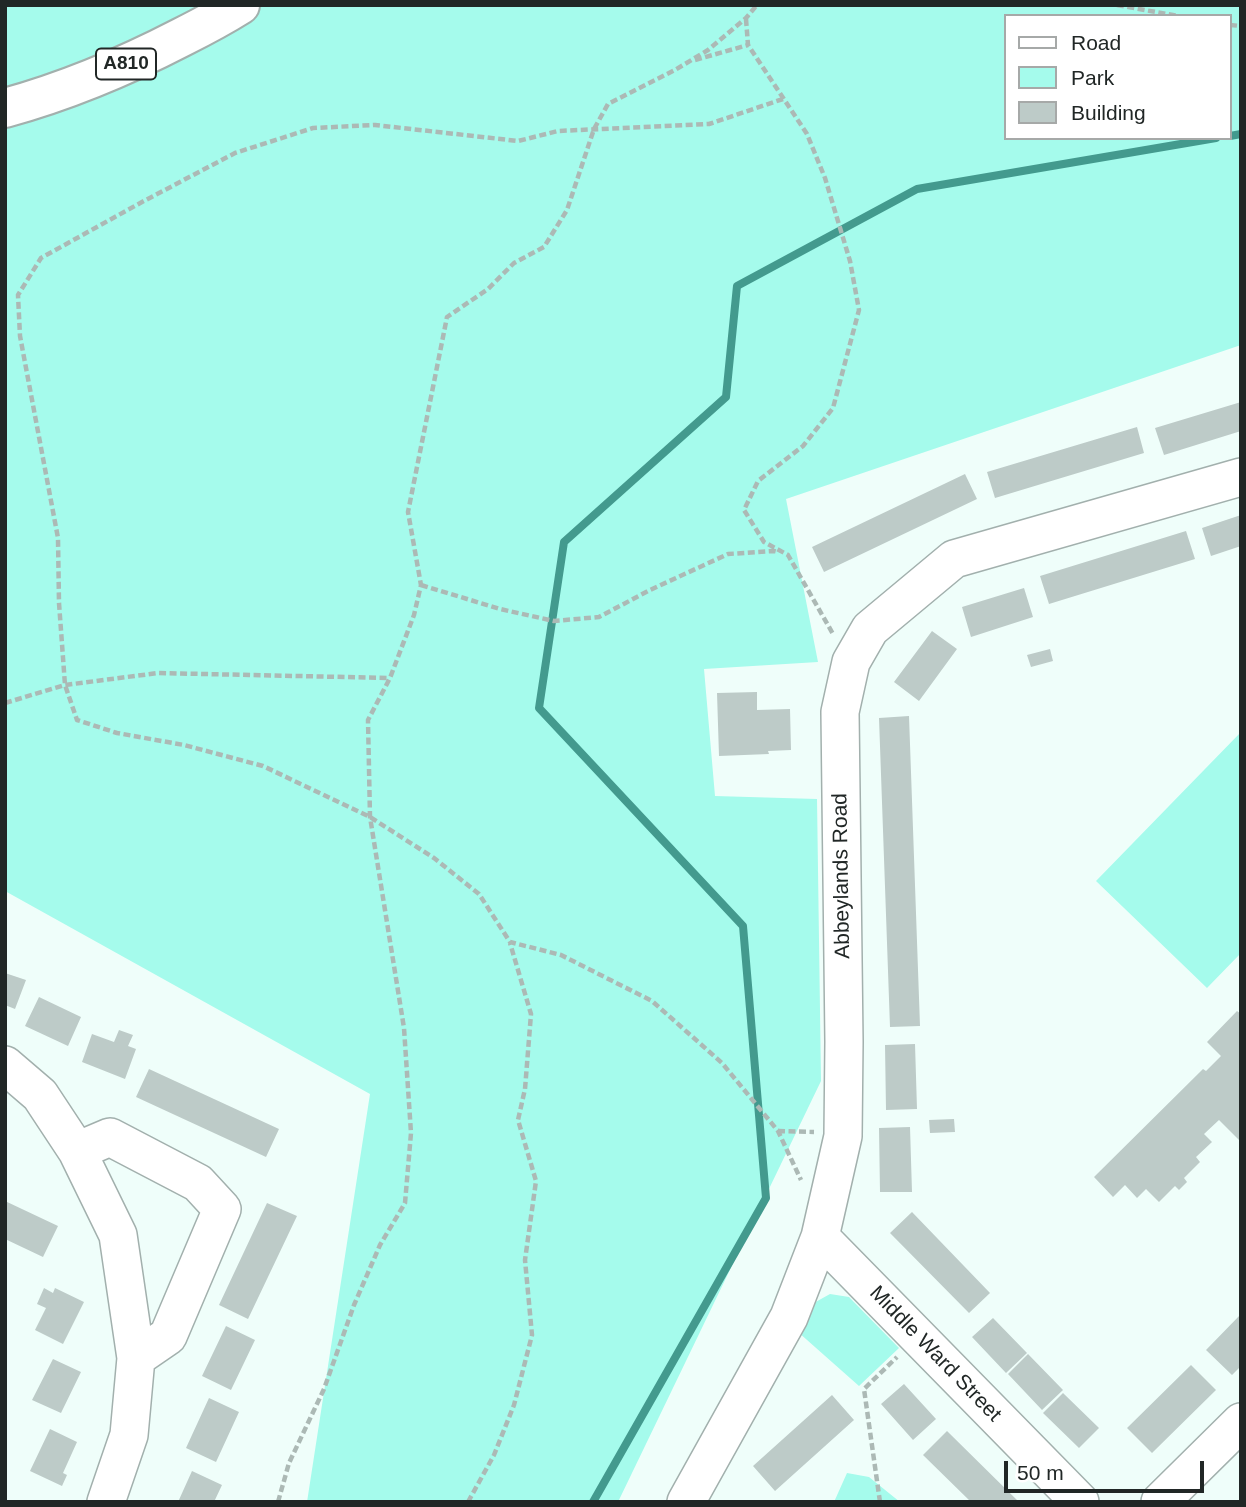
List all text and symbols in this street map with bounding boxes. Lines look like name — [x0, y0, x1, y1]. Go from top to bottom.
legend — [1004, 14, 1232, 140]
text: Road — [1071, 31, 1121, 54]
road number: A810 — [96, 48, 156, 80]
text: Park — [1071, 66, 1114, 89]
text: Building — [1071, 101, 1146, 124]
street label: Abbeylands Road — [828, 793, 856, 959]
street label: Middle Ward Street — [864, 1281, 1006, 1427]
scale bar — [1008, 1448, 1208, 1492]
text: 50 m — [1017, 1461, 1064, 1484]

